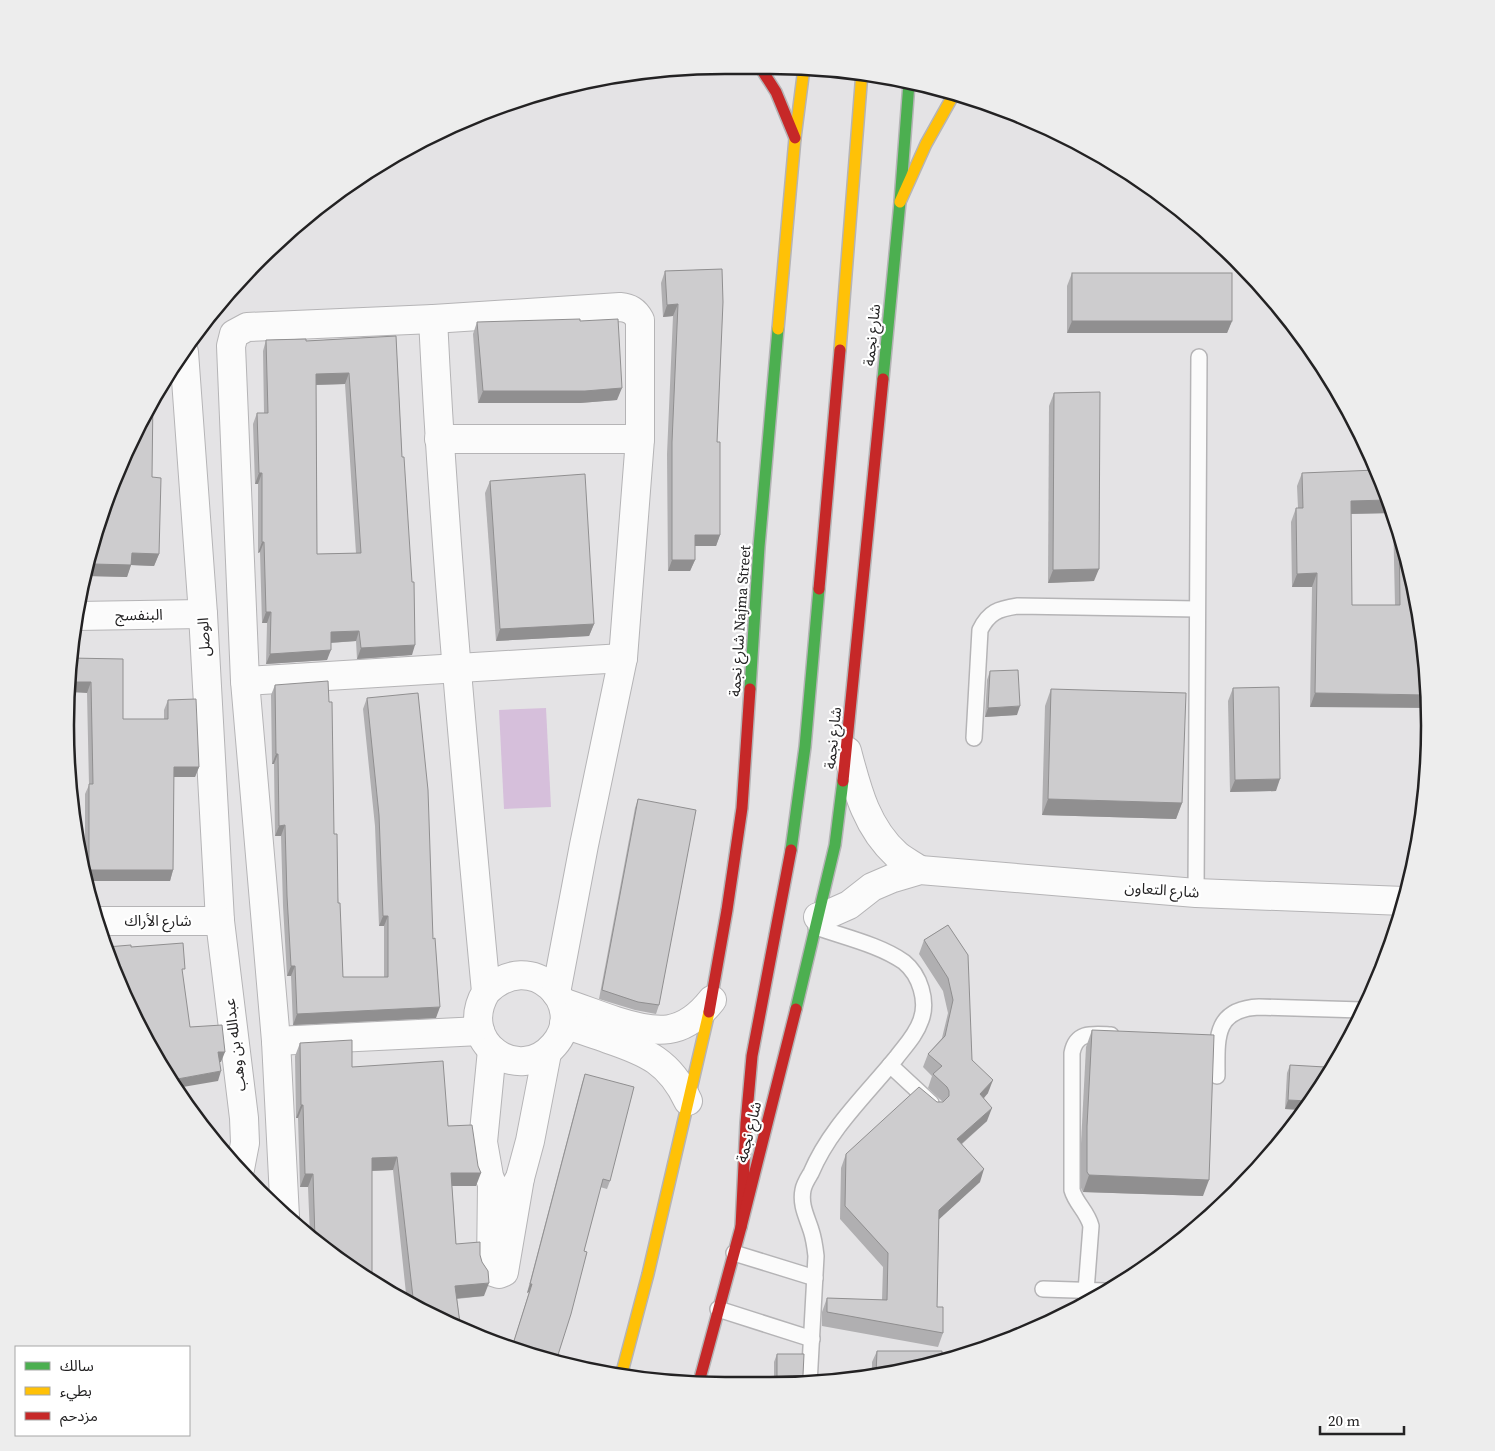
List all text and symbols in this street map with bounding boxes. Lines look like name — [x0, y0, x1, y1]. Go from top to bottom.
street label: شارع نجمة — [858, 303, 887, 367]
street label: شارع نجمة Najma Street — [724, 544, 757, 698]
street label: البنفسج — [115, 604, 163, 627]
street label: الوصل — [192, 617, 215, 657]
street label: شارع نجمة — [819, 706, 848, 770]
street label: شارع التعاون — [1124, 876, 1200, 905]
street label: شارع الأراك — [125, 910, 192, 933]
street label: عبدالله بن وهب — [218, 997, 251, 1093]
street label: شارع نجمة — [731, 1099, 768, 1165]
legend — [15, 1346, 190, 1436]
text: سالك — [60, 1355, 94, 1376]
text: بطيء — [60, 1380, 92, 1402]
scale bar — [1320, 1404, 1404, 1436]
text: مزدحم — [60, 1405, 98, 1427]
text: 20 m — [1328, 1410, 1360, 1431]

